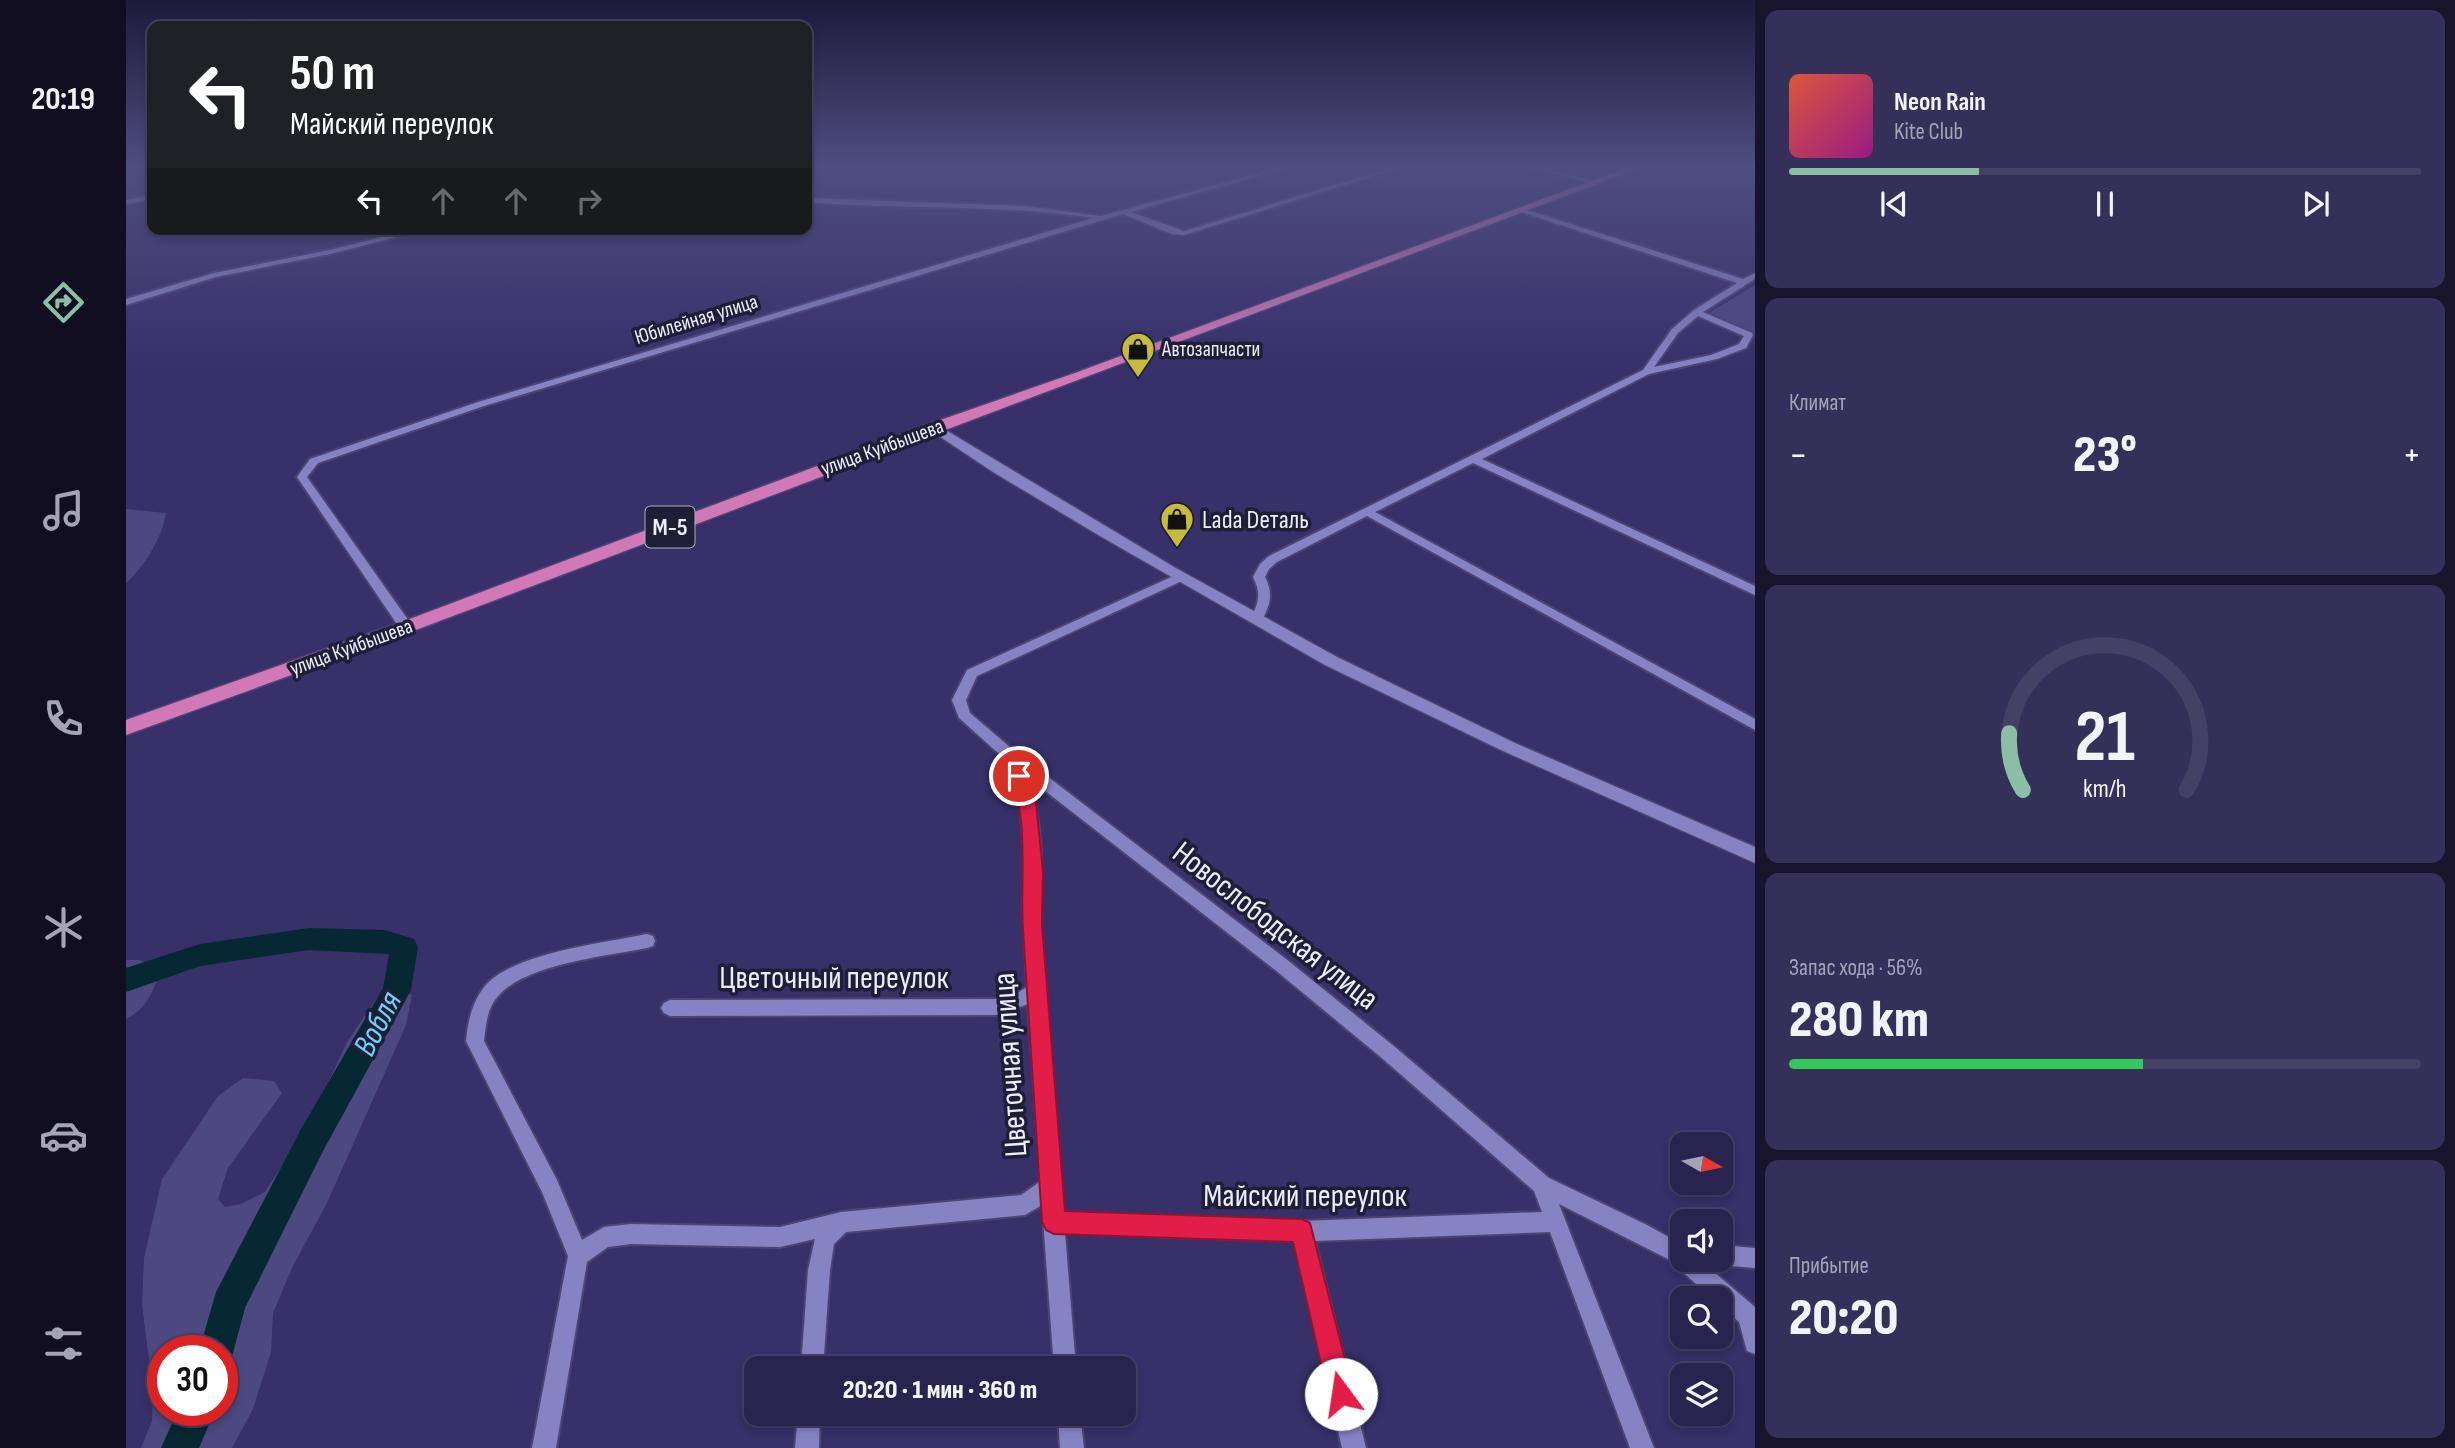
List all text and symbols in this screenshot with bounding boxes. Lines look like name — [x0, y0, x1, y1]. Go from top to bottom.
text: 50 m — [290, 45, 375, 104]
icon: left — [175, 49, 266, 140]
text: 20:19 — [31, 80, 95, 119]
text: Neon Rain — [1894, 87, 1986, 118]
text: Майский переулок — [290, 105, 493, 144]
text: Kite Club — [1894, 118, 1963, 146]
icon: left — [351, 182, 389, 220]
icon: ahead — [424, 182, 462, 220]
icon: ahead — [497, 182, 535, 220]
icon: right — [570, 182, 608, 220]
icon: previous — [1875, 185, 1913, 223]
icon: pause — [2086, 185, 2124, 223]
icon: next — [2297, 185, 2335, 223]
icon: directions — [39, 278, 88, 327]
street label: Юбилейная улица — [632, 289, 761, 350]
shop icon: Автозапчасти — [1119, 330, 1157, 379]
place label: Автозапчасти — [1161, 337, 1260, 362]
text: Климат — [1789, 389, 1846, 417]
street label: улица Куйбышева — [818, 414, 947, 481]
text: 23° — [2073, 424, 2137, 487]
text: − — [1789, 433, 1808, 478]
text: + — [2402, 433, 2421, 478]
icon: music — [39, 486, 88, 535]
shop icon: Lada Dеталь — [1158, 500, 1196, 549]
place label: Lada Dеталь — [1202, 505, 1309, 536]
road number: М-5 — [646, 506, 694, 548]
street label: улица Куйбышева — [287, 614, 416, 681]
icon: phone — [39, 694, 88, 743]
text: 21 — [2075, 694, 2135, 782]
pin — [989, 746, 1049, 806]
icon: arrive — [1000, 757, 1038, 795]
text: km/h — [2083, 774, 2127, 805]
street label: Новослободская улица — [1164, 834, 1386, 1019]
icon: climate — [39, 903, 88, 952]
text: Запас хода · 56% — [1789, 954, 1923, 982]
street label: Цветочный переулок — [719, 959, 950, 998]
street label: Цветочная улица — [985, 971, 1036, 1158]
water label: Вобля — [345, 985, 411, 1063]
text: 280 km — [1789, 989, 1929, 1052]
icon: car — [39, 1111, 88, 1160]
north arrow — [1670, 1132, 1732, 1195]
map controls — [1670, 1132, 1733, 1426]
street label: Майский переулок — [1203, 1177, 1408, 1216]
button: sound — [1670, 1209, 1733, 1272]
text: Прибытие — [1789, 1252, 1869, 1280]
button: search — [1670, 1286, 1733, 1349]
text: 20:20 — [1789, 1287, 1898, 1350]
icon: filters — [39, 1319, 88, 1368]
speed limit sign: 30 — [147, 1335, 238, 1426]
position arrow — [1304, 1357, 1378, 1431]
button: layers — [1670, 1363, 1733, 1426]
text: 20:20 · 1 мин · 360 m — [843, 1375, 1037, 1406]

